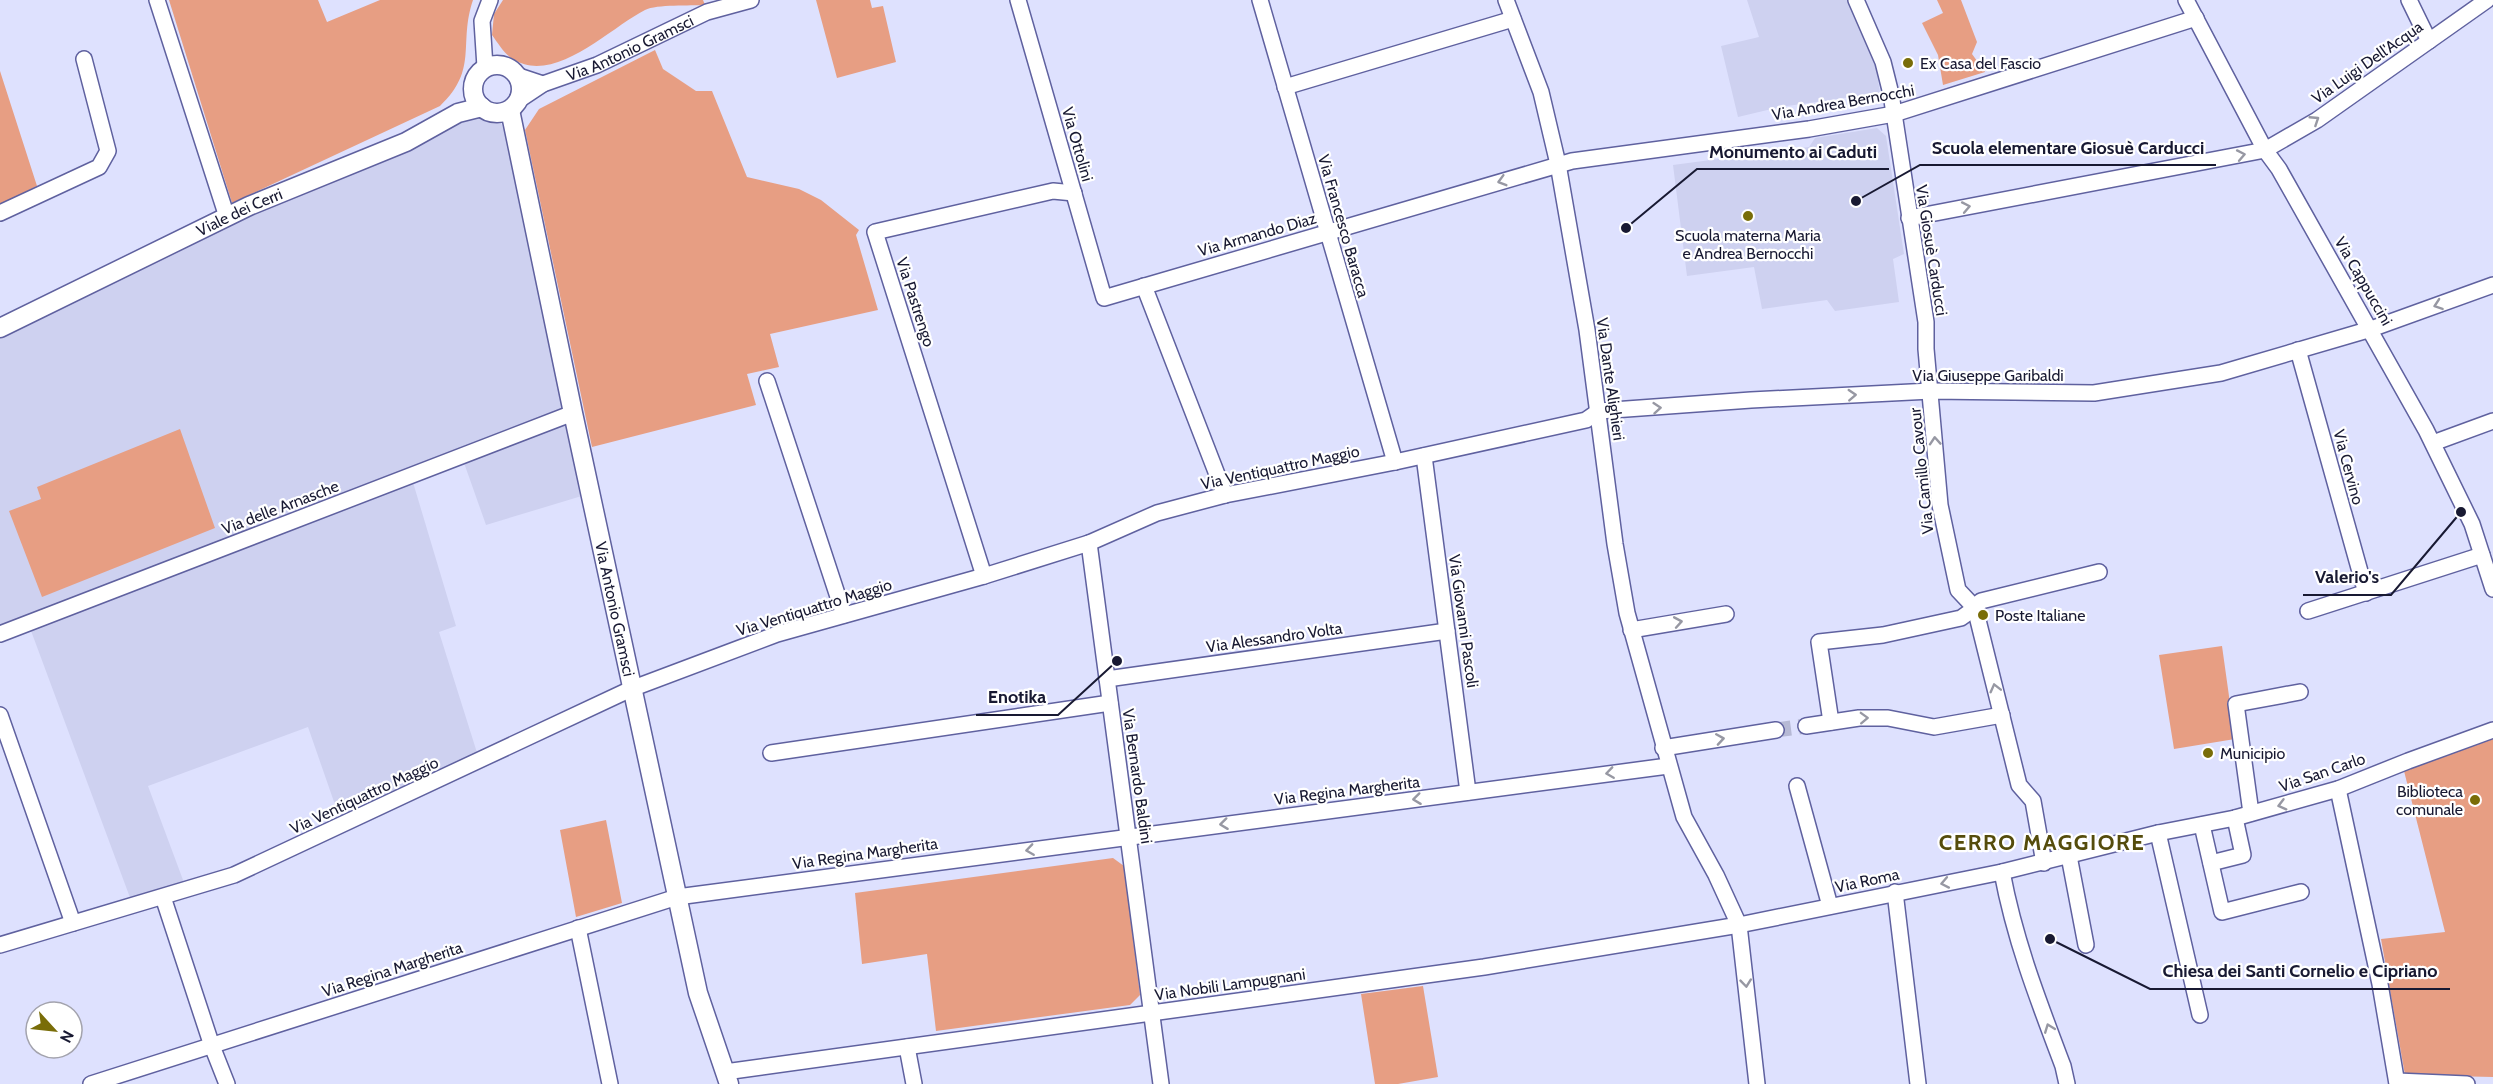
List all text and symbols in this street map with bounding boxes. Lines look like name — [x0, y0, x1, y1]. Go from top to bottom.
street label: Via Antonio Gramsci — [564, 11, 696, 85]
street label: Via Luigi Dell'Acqua — [2308, 17, 2427, 108]
place label: Ex Casa del Fascio — [1920, 54, 2041, 73]
marker: Ex Casa del Fascio — [1901, 56, 1915, 70]
street label: Via Andrea Bernocchi — [1770, 81, 1916, 124]
street label: Via Ottolini — [1058, 105, 1097, 184]
one-way arrow — [2309, 116, 2319, 128]
callout: Scuola elementare Giosuè Carducci — [1920, 129, 2216, 165]
callout: Monumento ai Caduti — [1697, 133, 1889, 169]
text: Scuola elementare Giosuè Carducci — [1932, 137, 2204, 159]
text: Monumento ai Caduti — [1709, 141, 1877, 163]
one-way arrow — [2235, 149, 2245, 162]
street label: Via Francesco Baracca — [1314, 152, 1373, 300]
one-way arrow — [1497, 174, 1508, 186]
street label: Via Giosuè Carducci — [1912, 183, 1951, 317]
street label: Viale dei Cerri — [193, 184, 285, 240]
one-way arrow — [1961, 201, 1971, 214]
street label: Via Armando Diaz — [1196, 208, 1319, 260]
marker: Scuola materna Maria e Andrea Bernocchi — [1741, 209, 1755, 223]
place label: Scuola materna Maria e Andrea Bernocchi — [1675, 226, 1821, 263]
street label: Via Cappuccini — [2331, 234, 2397, 329]
street label: Via Pastrengo — [892, 255, 939, 349]
one-way arrow — [2433, 297, 2444, 310]
street label: Via Dante Alighieri — [1592, 316, 1629, 442]
street label: Via Giuseppe Garibaldi — [1912, 366, 2064, 385]
one-way arrow — [1847, 389, 1856, 402]
one-way arrow — [1653, 401, 1662, 414]
street label: Via Camillo Cavour — [1905, 406, 1938, 535]
street label: Via Cervino — [2329, 427, 2368, 507]
one-way arrow — [1929, 436, 1942, 445]
street label: Via Ventiquattro Maggio — [1199, 441, 1361, 494]
street label: Via delle Arnasche — [219, 476, 341, 539]
street label: Via Antonio Gramsci — [591, 540, 639, 678]
street label: Via Giovanni Pascoli — [1445, 553, 1482, 689]
callout: Valerio's — [2303, 559, 2391, 595]
text: Valerio's — [2315, 566, 2379, 588]
street label: Via Ventiquattro Maggio — [734, 575, 894, 640]
place label: Poste Italiane — [1995, 606, 2085, 625]
marker: Poste Italiane — [1976, 608, 1990, 622]
one-way arrow — [1674, 616, 1683, 628]
street label: Via Alessandro Volta — [1205, 619, 1344, 656]
callout: Enotika — [976, 679, 1058, 715]
one-way arrow — [1989, 683, 2002, 693]
text: Enotika — [988, 686, 1046, 708]
street label: Via Bernardo Baldini — [1119, 707, 1156, 845]
one-way arrow — [1859, 712, 1868, 724]
one-way arrow — [1715, 734, 1724, 746]
place label: Municipio — [2220, 744, 2285, 763]
marker: Municipio — [2201, 746, 2215, 760]
street label: Via San Carlo — [2277, 749, 2368, 796]
street label: Via Ventiquattro Maggio — [287, 753, 442, 838]
one-way arrow — [1606, 767, 1615, 779]
street label: Via Regina Margherita — [1273, 772, 1421, 809]
place label: Biblioteca comunale — [2396, 782, 2463, 819]
one-way arrow — [1412, 792, 1422, 804]
marker: Biblioteca comunale — [2468, 793, 2482, 807]
one-way arrow — [2277, 798, 2288, 810]
one-way arrow — [1219, 818, 1228, 830]
district label: CERRO MAGGIORE — [1939, 829, 2145, 856]
street label: Via Regina Margherita — [791, 834, 939, 873]
one-way arrow — [1026, 843, 1035, 855]
street label: Via Roma — [1833, 864, 1901, 897]
one-way arrow — [1940, 876, 1950, 889]
street label: Via Regina Margherita — [320, 938, 465, 1001]
callout: Chiesa dei Santi Cornelio e Cipriano — [2150, 953, 2450, 989]
text: Chiesa dei Santi Cornelio e Cipriano — [2162, 960, 2438, 982]
street label: Via Nobili Lampugnani — [1154, 965, 1307, 1004]
one-way arrow — [1739, 978, 1752, 987]
north arrow — [24, 1000, 84, 1060]
one-way arrow — [2044, 1024, 2056, 1035]
text: N — [56, 1027, 78, 1046]

